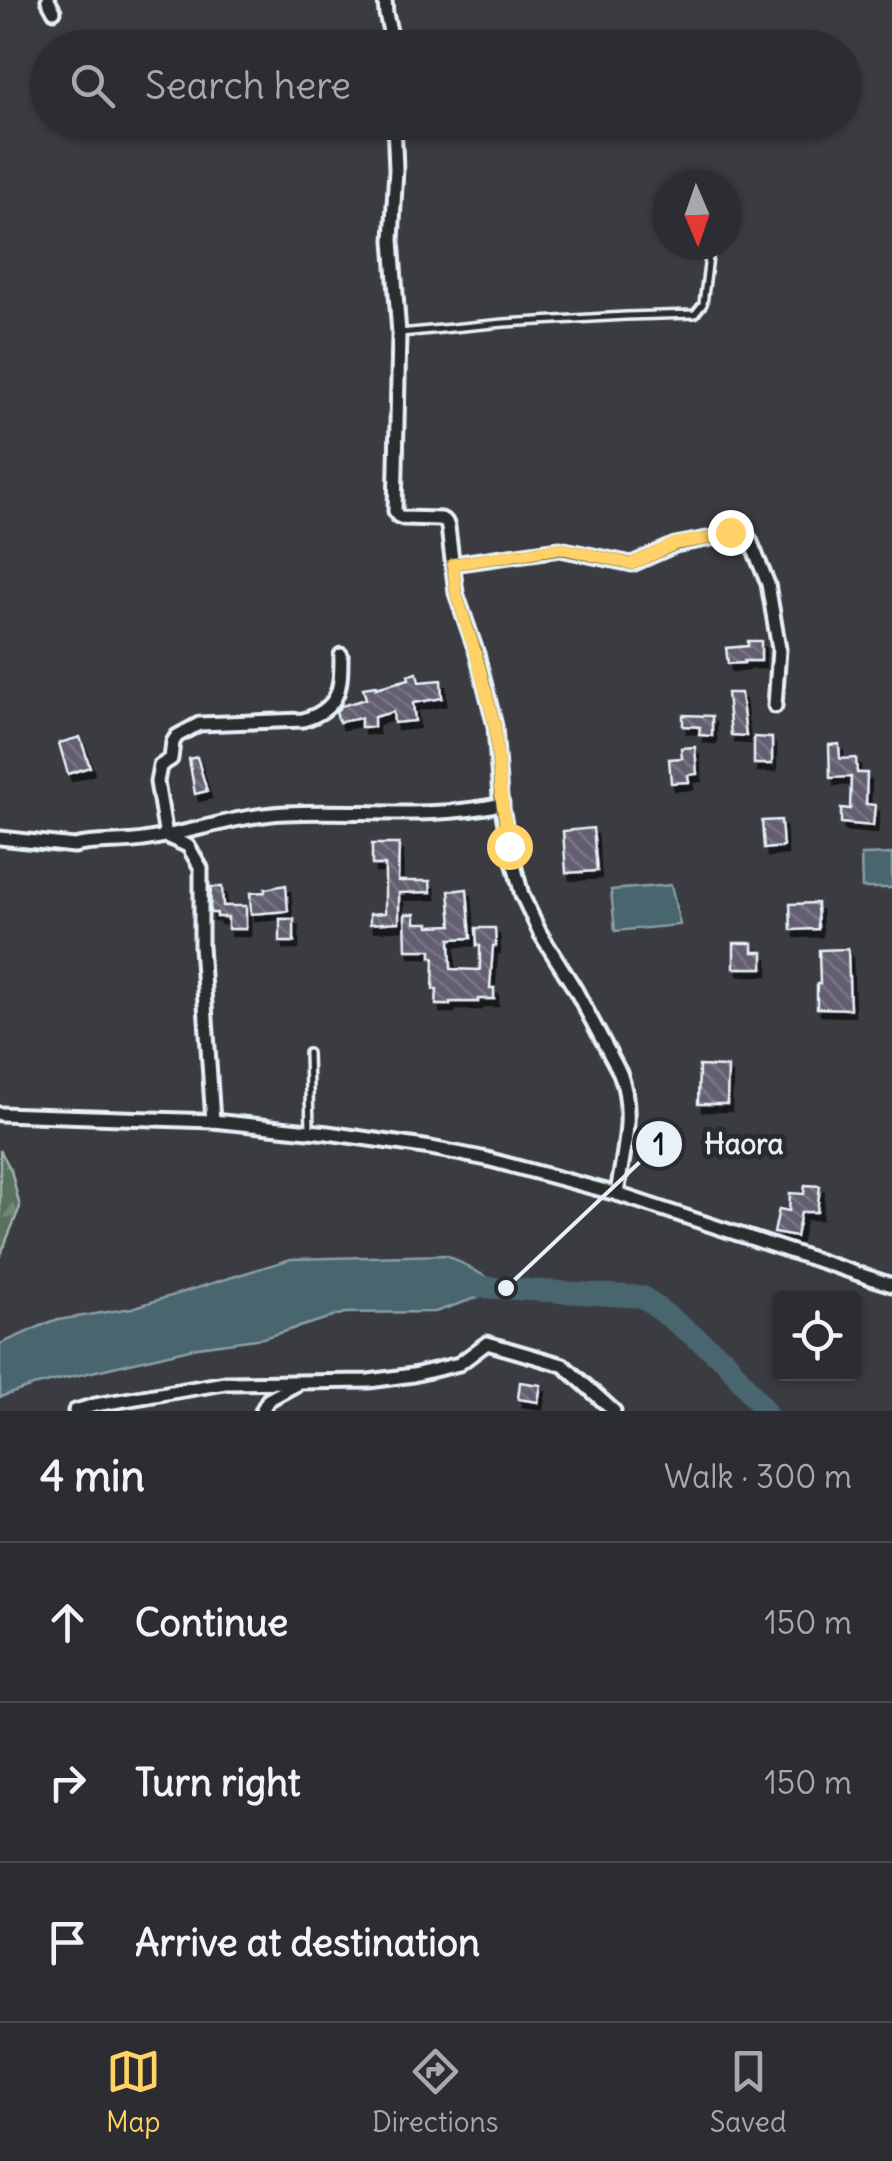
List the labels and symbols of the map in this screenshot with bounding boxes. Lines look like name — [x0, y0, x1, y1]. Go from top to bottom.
north arrow — [652, 170, 742, 260]
route end — [708, 510, 754, 556]
route start — [487, 824, 533, 870]
callout: Haora — [634, 1115, 803, 1173]
text: 1 — [653, 1125, 665, 1163]
text: Haora — [705, 1126, 783, 1162]

